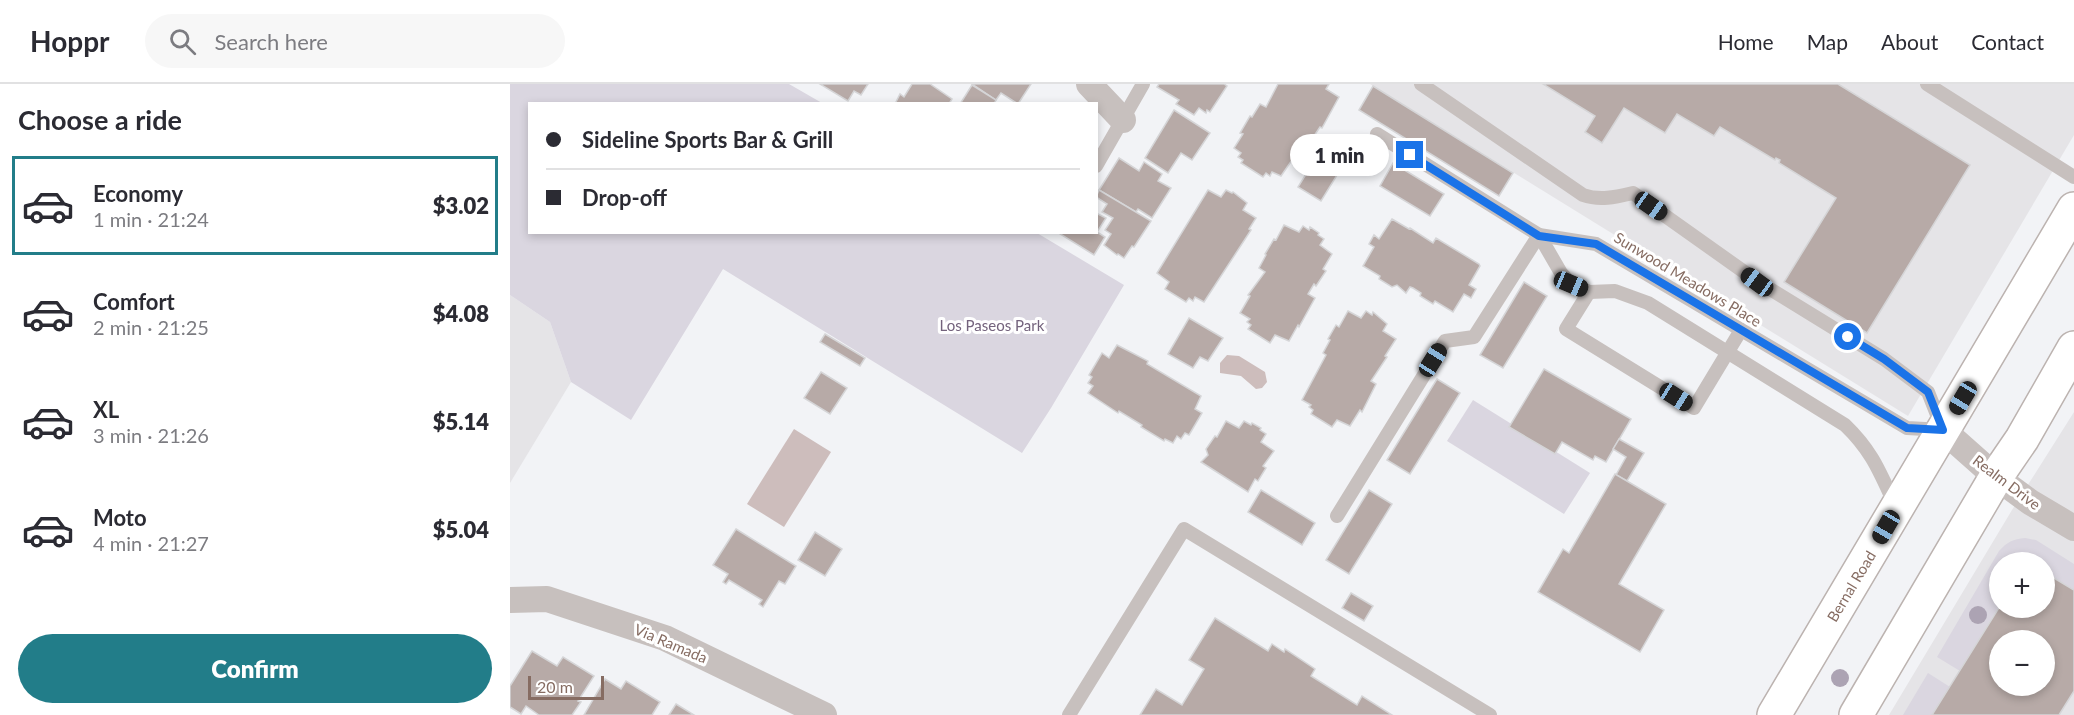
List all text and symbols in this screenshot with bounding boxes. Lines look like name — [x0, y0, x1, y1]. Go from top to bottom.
search box — [145, 14, 565, 68]
text: Hoppr — [30, 24, 109, 58]
icon: search — [166, 25, 199, 58]
text: Search here — [214, 28, 328, 55]
text: Home — [1718, 29, 1774, 54]
text: Map — [1807, 29, 1848, 54]
text: About — [1881, 29, 1938, 54]
text: Contact — [1971, 29, 2044, 54]
text: Choose a ride — [18, 103, 182, 136]
text: Sideline Sports Bar & Grill — [582, 126, 833, 153]
callout: 1 min — [1290, 134, 1389, 176]
route end — [1396, 141, 1423, 168]
text: 1 min — [1315, 143, 1364, 167]
icon: car — [21, 179, 75, 233]
text: Economy — [93, 180, 183, 207]
text: Drop-off — [582, 184, 667, 211]
car — [1631, 188, 1671, 224]
text: $3.02 — [433, 192, 489, 219]
text: 1 min · 21:24 — [93, 207, 209, 231]
street label: Sunwood Meadows Place — [1611, 228, 1765, 330]
car — [1737, 264, 1777, 300]
car — [1551, 269, 1591, 299]
icon: car — [21, 287, 75, 341]
text: Comfort — [93, 288, 175, 315]
text: $4.08 — [433, 300, 489, 327]
text: 2 min · 21:25 — [93, 315, 209, 339]
park label: Los Paseos Park — [940, 316, 1045, 334]
route start — [1834, 323, 1861, 350]
car — [1416, 340, 1450, 380]
car — [1946, 378, 1980, 418]
car — [1656, 380, 1696, 414]
icon: car — [21, 395, 75, 449]
text: XL — [93, 396, 119, 423]
text: $5.14 — [433, 408, 489, 435]
text: 3 min · 21:26 — [93, 423, 209, 447]
street label: Realm Drive — [1970, 451, 2044, 513]
icon: car — [21, 503, 75, 557]
text: Moto — [93, 504, 147, 531]
car — [1869, 507, 1903, 547]
text: $5.04 — [433, 516, 489, 543]
text: 4 min · 21:27 — [93, 531, 209, 555]
street label: Bernal Road — [1823, 547, 1879, 625]
map controls — [1989, 552, 2055, 696]
button: + — [1989, 552, 2055, 618]
street label: Via Ramada — [632, 620, 710, 666]
button: − — [1989, 630, 2055, 696]
button: Confirm — [18, 634, 492, 703]
scale bar — [528, 673, 604, 700]
text: 20 m — [537, 677, 573, 696]

